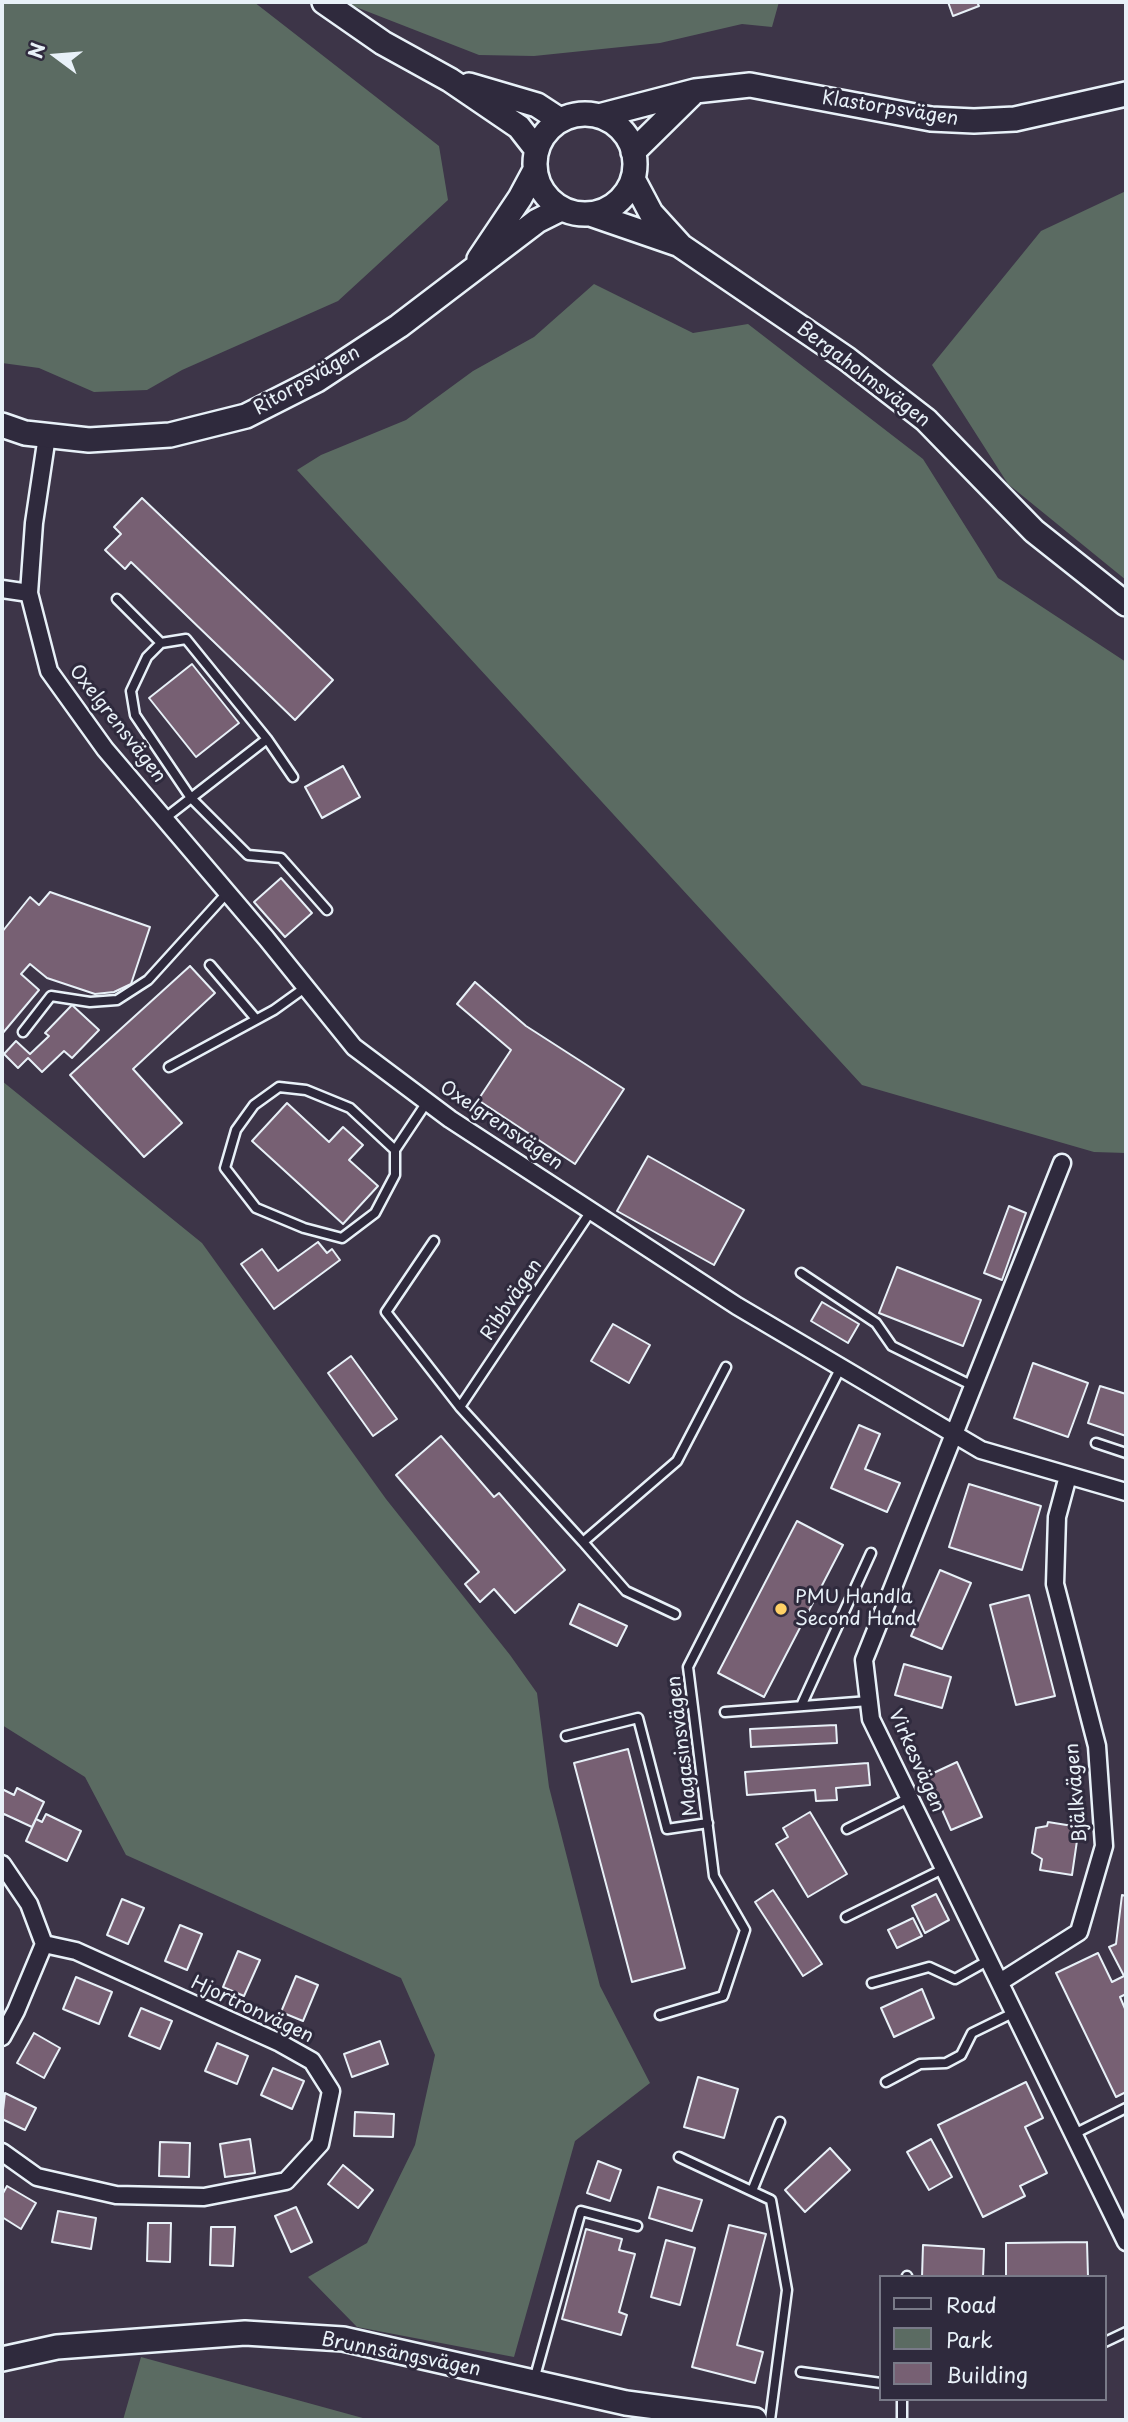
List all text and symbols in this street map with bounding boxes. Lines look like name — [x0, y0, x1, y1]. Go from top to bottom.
north arrow — [21, 21, 91, 91]
text: N — [20, 39, 51, 61]
street label: Klastorpsvägen — [820, 87, 960, 131]
street label: Bergaholmsvägen — [792, 318, 934, 432]
street label: Ritorpsvägen — [250, 341, 364, 421]
street label: Oxelgrensvägen — [64, 660, 170, 788]
street label: Oxelgrensvägen — [435, 1076, 567, 1176]
street label: Ribbvägen — [476, 1255, 548, 1345]
place label: PMU Handla Second Hand — [795, 1587, 917, 1631]
marker: PMU Handla Second Hand — [773, 1601, 789, 1617]
street label: Magasinsvägen — [663, 1675, 703, 1817]
street label: Virkesvägen — [883, 1706, 949, 1816]
street label: Bjälkvägen — [1061, 1742, 1093, 1844]
street label: Hjortronvägen — [187, 1972, 317, 2048]
legend — [880, 2275, 1107, 2401]
text: Road — [946, 2288, 997, 2320]
text: Park — [946, 2323, 993, 2355]
street label: Brunnsängsvägen — [319, 2328, 483, 2382]
text: Building — [946, 2358, 1028, 2390]

